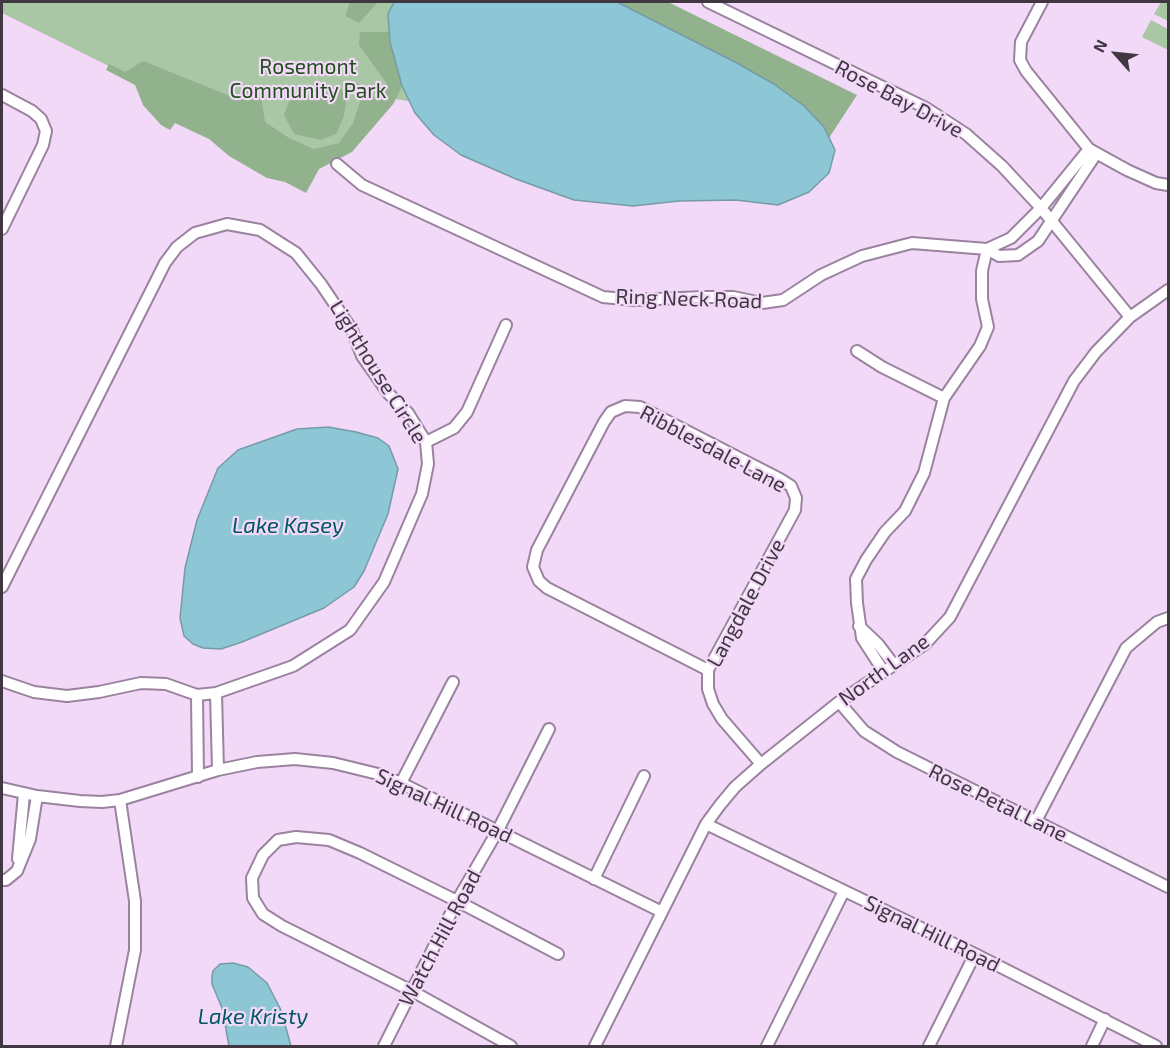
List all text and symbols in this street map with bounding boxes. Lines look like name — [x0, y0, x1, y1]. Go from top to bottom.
north arrow — [1086, 24, 1146, 84]
text: N — [1088, 36, 1111, 55]
park label: Rosemont Community Park — [230, 54, 386, 104]
street label: Rose Bay Drive — [831, 55, 967, 143]
street label: Ring Neck Road — [615, 284, 763, 314]
street label: Lighthouse Circle — [324, 296, 432, 448]
street label: Ribblesdale Lane — [636, 400, 790, 498]
water label: Lake Kasey — [232, 513, 344, 539]
street label: Langdale Drive — [702, 534, 790, 672]
street label: North Lane — [834, 629, 934, 711]
street label: Rose Petal Lane — [925, 759, 1071, 847]
street label: Signal Hill Road — [372, 763, 516, 849]
street label: Watch Hill Road — [393, 865, 487, 1011]
street label: Signal Hill Road — [860, 890, 1004, 978]
water label: Lake Kristy — [198, 1004, 308, 1030]

